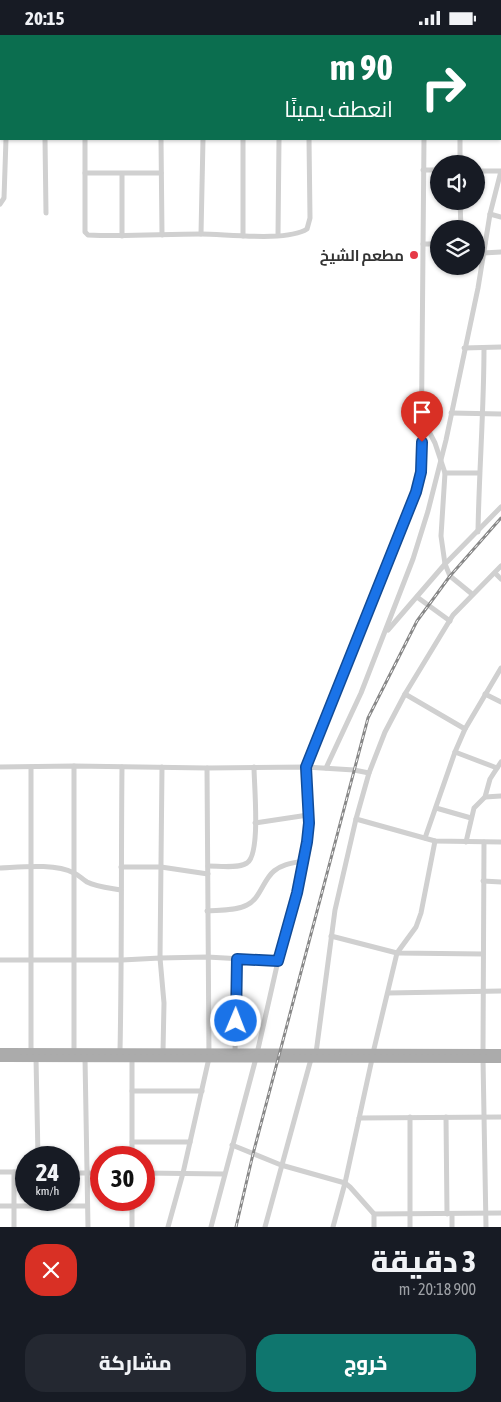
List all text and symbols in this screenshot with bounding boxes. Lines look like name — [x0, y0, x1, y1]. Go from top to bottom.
text: 20:15 — [25, 7, 64, 29]
text: 90 m — [330, 47, 393, 87]
icon: right — [411, 55, 476, 120]
text: انعطف يمينًا — [284, 96, 393, 122]
map controls — [430, 155, 485, 275]
button: sound — [430, 155, 485, 210]
button: layers — [430, 220, 485, 275]
place label: مطعم الشيخ — [320, 247, 404, 266]
marker: مطعم الشيخ — [408, 249, 420, 261]
pin — [401, 391, 443, 442]
icon: arrive — [408, 398, 436, 426]
position arrow — [209, 994, 261, 1046]
speed limit sign: 30 — [90, 1146, 155, 1211]
text: 24 — [36, 1158, 59, 1186]
text: km/h — [36, 1184, 59, 1198]
button: close — [25, 1244, 77, 1296]
text: 3 دقيقة — [371, 1244, 476, 1278]
text: 900 m · 20:18 — [399, 1280, 476, 1298]
button: مشاركة — [25, 1334, 246, 1392]
button: خروج — [256, 1334, 476, 1392]

